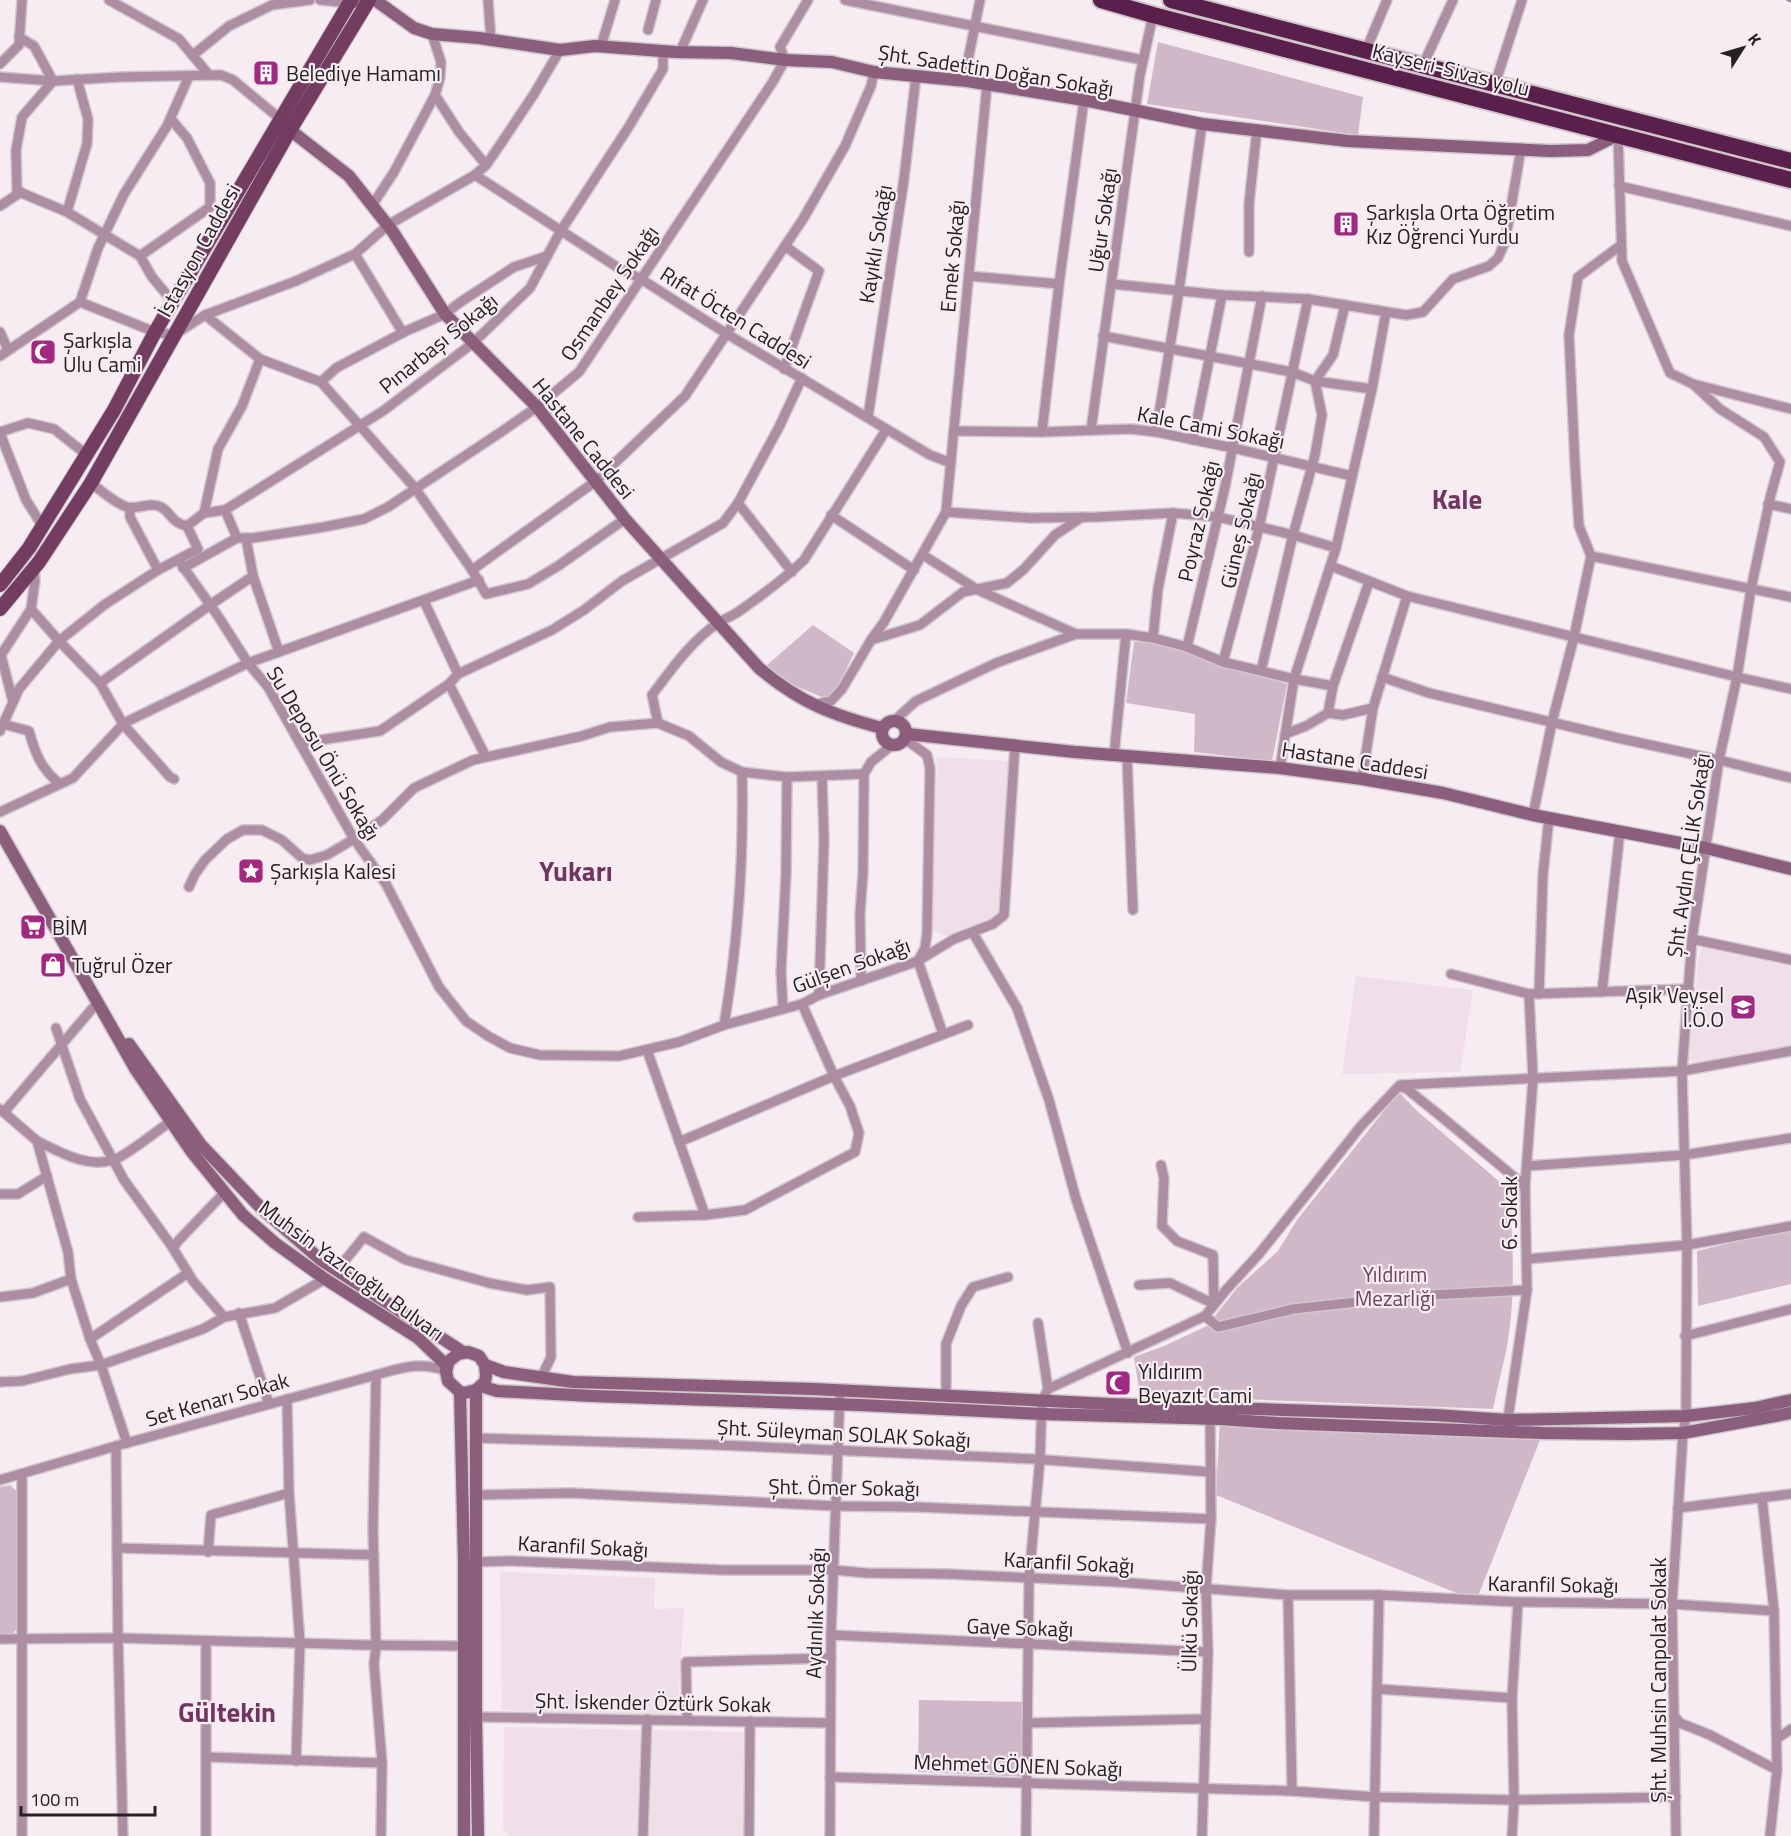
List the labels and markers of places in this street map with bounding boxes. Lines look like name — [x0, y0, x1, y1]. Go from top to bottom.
place label: Belediye Hamamı — [286, 57, 441, 89]
building icon: Belediye Hamamı — [251, 58, 281, 88]
place label: Şarkışla Orta Öğretim Kız Öğrenci Yurdu — [1366, 196, 1555, 252]
building icon: Şarkışla Orta Öğretim Kız Öğrenci Yurdu — [1331, 209, 1361, 239]
place label: Şarkışla Ulu Cami — [63, 324, 141, 380]
mosque icon: Şarkışla Ulu Cami — [28, 337, 58, 367]
place label: Şarkışla Kalesi — [270, 855, 396, 887]
place icon: Şarkışla Kalesi — [236, 856, 266, 886]
place label: BİM — [52, 911, 88, 943]
supermarket icon: BİM — [18, 912, 48, 942]
place label: Tuğrul Özer — [72, 949, 172, 981]
shop icon: Tuğrul Özer — [38, 950, 68, 980]
place label: Aşık Veysel İ.Ö.O — [1625, 979, 1724, 1035]
school or university icon: Aşık Veysel İ.Ö.O — [1728, 992, 1758, 1022]
place label: Yıldırım Beyazıt Cami — [1138, 1355, 1252, 1411]
mosque icon: Yıldırım Beyazıt Cami — [1103, 1368, 1133, 1398]

